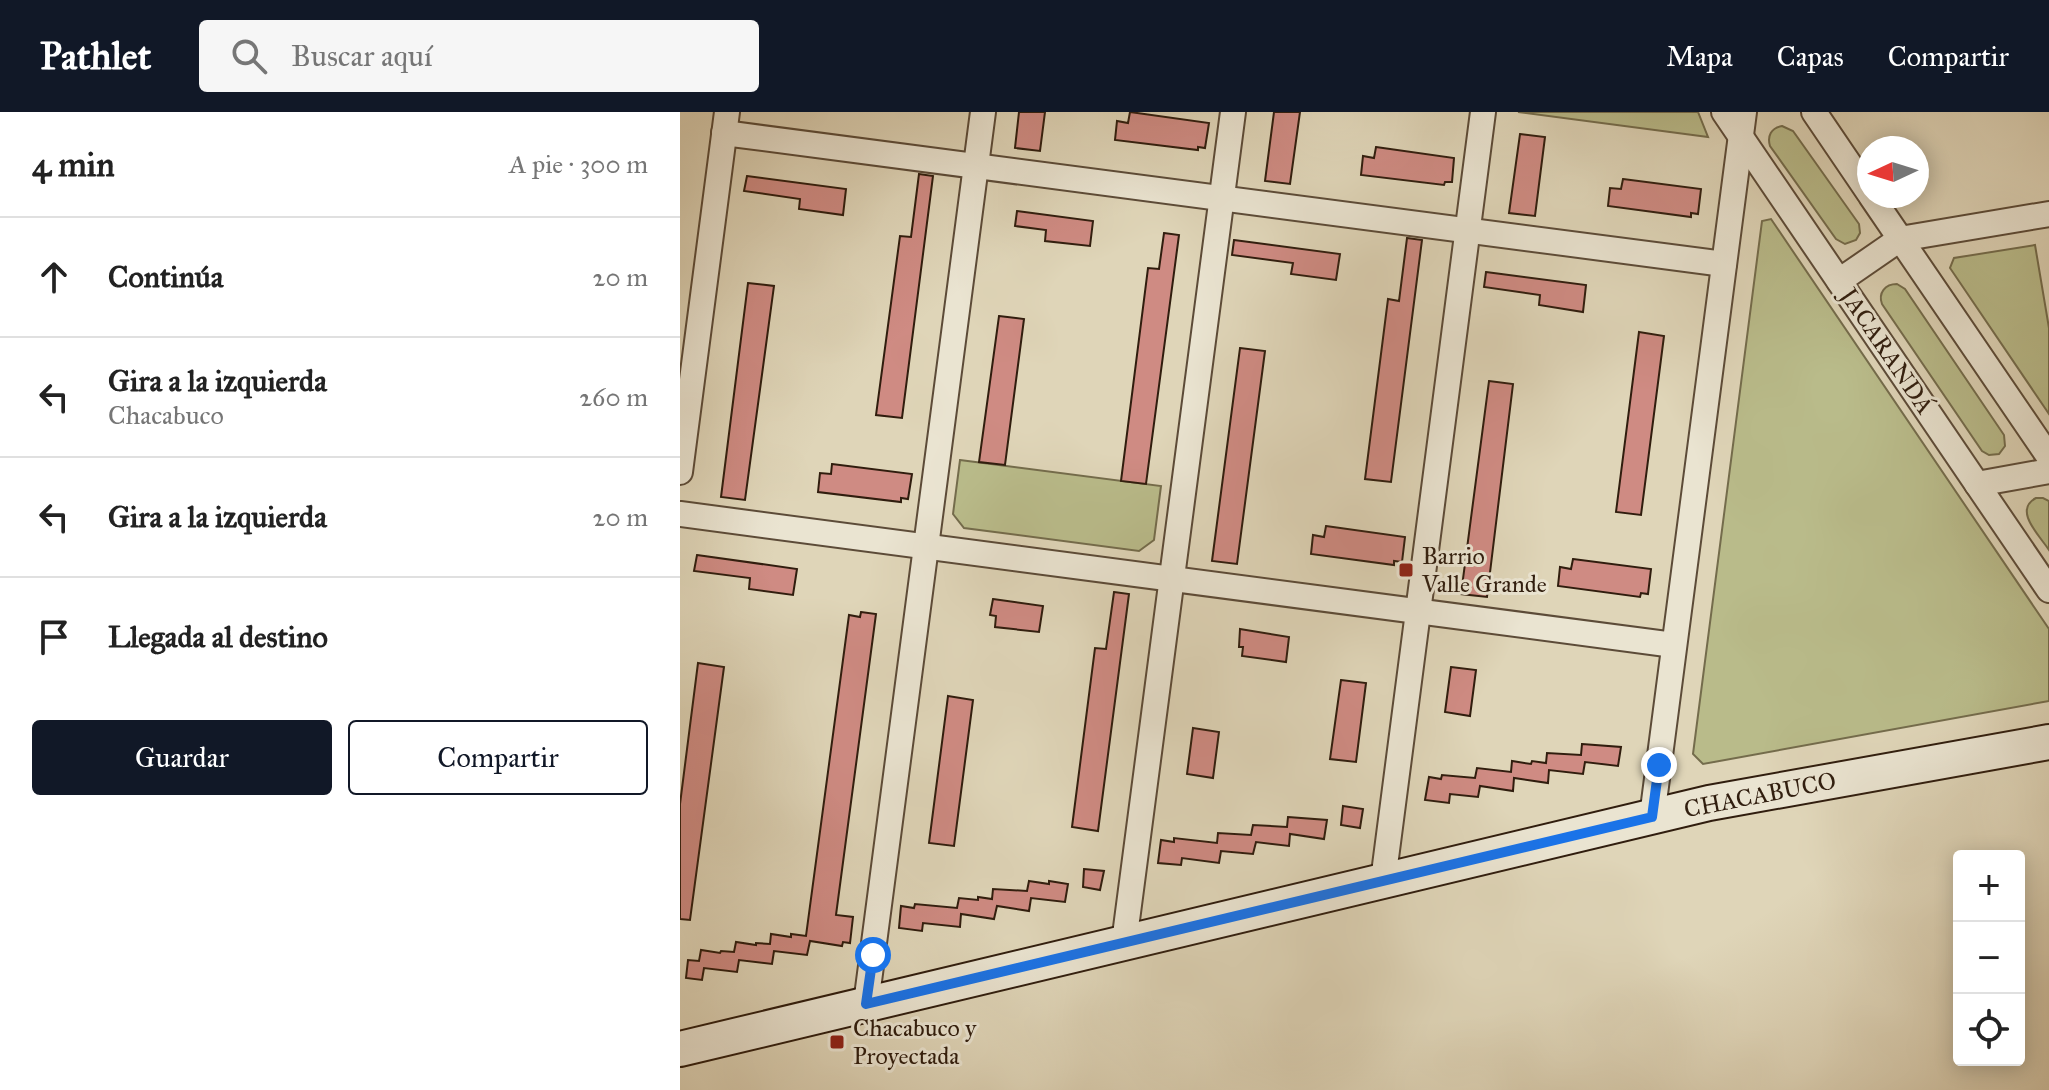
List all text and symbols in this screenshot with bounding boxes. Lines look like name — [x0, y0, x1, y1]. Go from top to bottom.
search box — [199, 20, 759, 92]
text: Pathlet — [40, 33, 151, 79]
icon: search — [227, 34, 271, 78]
text: Buscar aquí — [291, 38, 432, 74]
text: Mapa — [1666, 39, 1733, 74]
text: Capas — [1777, 39, 1844, 74]
text: Compartir — [1888, 39, 2009, 74]
north arrow — [1857, 136, 1929, 208]
text: 4 min — [32, 144, 115, 185]
text: A pie · 300 m — [509, 148, 648, 180]
icon: ahead — [32, 255, 76, 299]
text: Continúa — [108, 259, 224, 295]
text: 20 m — [593, 261, 648, 293]
street label: JACARANDÁ — [1832, 280, 1940, 420]
text: Gira a la izquierda — [108, 363, 327, 399]
icon: left — [32, 375, 76, 419]
text: 260 m — [579, 381, 648, 413]
text: Chacabuco — [108, 399, 224, 431]
icon: left — [32, 495, 76, 539]
text: Gira a la izquierda — [108, 499, 327, 535]
text: 20 m — [593, 501, 648, 533]
place label: Barrio Valle Grande — [1421, 541, 1547, 599]
marker: Barrio Valle Grande — [1397, 561, 1415, 579]
icon: arrive — [32, 615, 76, 659]
text: Llegada al destino — [108, 619, 328, 655]
button: Guardar — [32, 720, 332, 795]
button: Compartir — [348, 720, 648, 795]
route end — [1641, 747, 1677, 783]
street label: CHACABUCO — [1681, 766, 1839, 824]
map controls — [1953, 850, 2025, 1066]
button: + — [1953, 850, 2025, 922]
button: − — [1953, 922, 2025, 994]
route start — [855, 937, 891, 973]
button: locate — [1953, 994, 2025, 1066]
place label: Chacabuco y Proyectada — [853, 1013, 977, 1071]
marker: Chacabuco y Proyectada — [828, 1033, 846, 1051]

